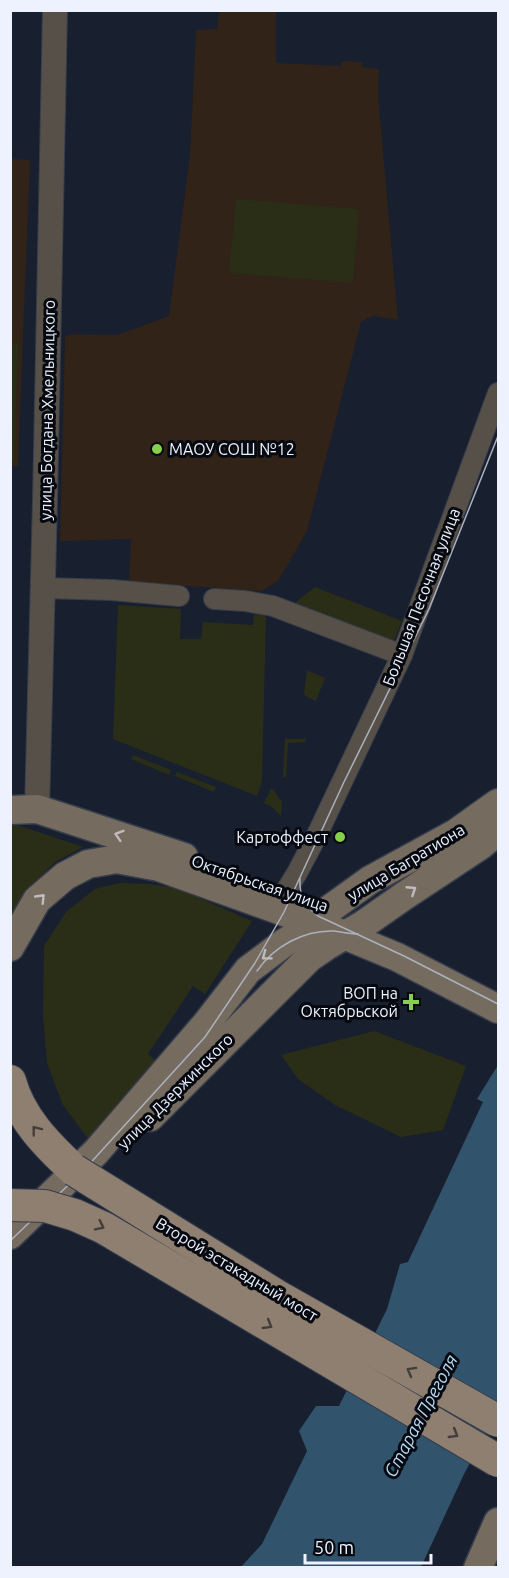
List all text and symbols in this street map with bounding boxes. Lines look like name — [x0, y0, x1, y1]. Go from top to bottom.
street label: улица Богдана Хмельницкого — [36, 300, 58, 520]
place label: МАОУ СОШ №12 — [169, 440, 295, 458]
marker: МАОУ СОШ №12 — [150, 442, 164, 456]
street label: Большая Песочная улица — [379, 506, 463, 688]
street label: улица Багратиона — [344, 820, 468, 904]
place label: Картоффест — [236, 828, 328, 846]
one-way arrow — [114, 830, 125, 842]
marker: Картоффест — [333, 830, 347, 844]
street label: Октябрьская улица — [189, 851, 331, 915]
one-way arrow — [406, 887, 417, 898]
one-way arrow — [33, 894, 44, 905]
one-way arrow — [262, 949, 273, 960]
place label: ВОП на Октябрьской — [300, 984, 398, 1020]
marker: ВОП на Октябрьской — [402, 993, 420, 1011]
street label: улица Дзержинского — [114, 1030, 236, 1152]
one-way arrow — [32, 1126, 43, 1137]
street label: Второй эстакадный мост — [153, 1214, 321, 1324]
one-way arrow — [93, 1219, 104, 1231]
one-way arrow — [262, 1317, 272, 1329]
water label: Старая Преголя — [379, 1351, 461, 1480]
one-way arrow — [407, 1367, 417, 1378]
one-way arrow — [448, 1427, 458, 1439]
scale bar — [305, 1527, 431, 1565]
text: 50 m — [314, 1537, 354, 1557]

